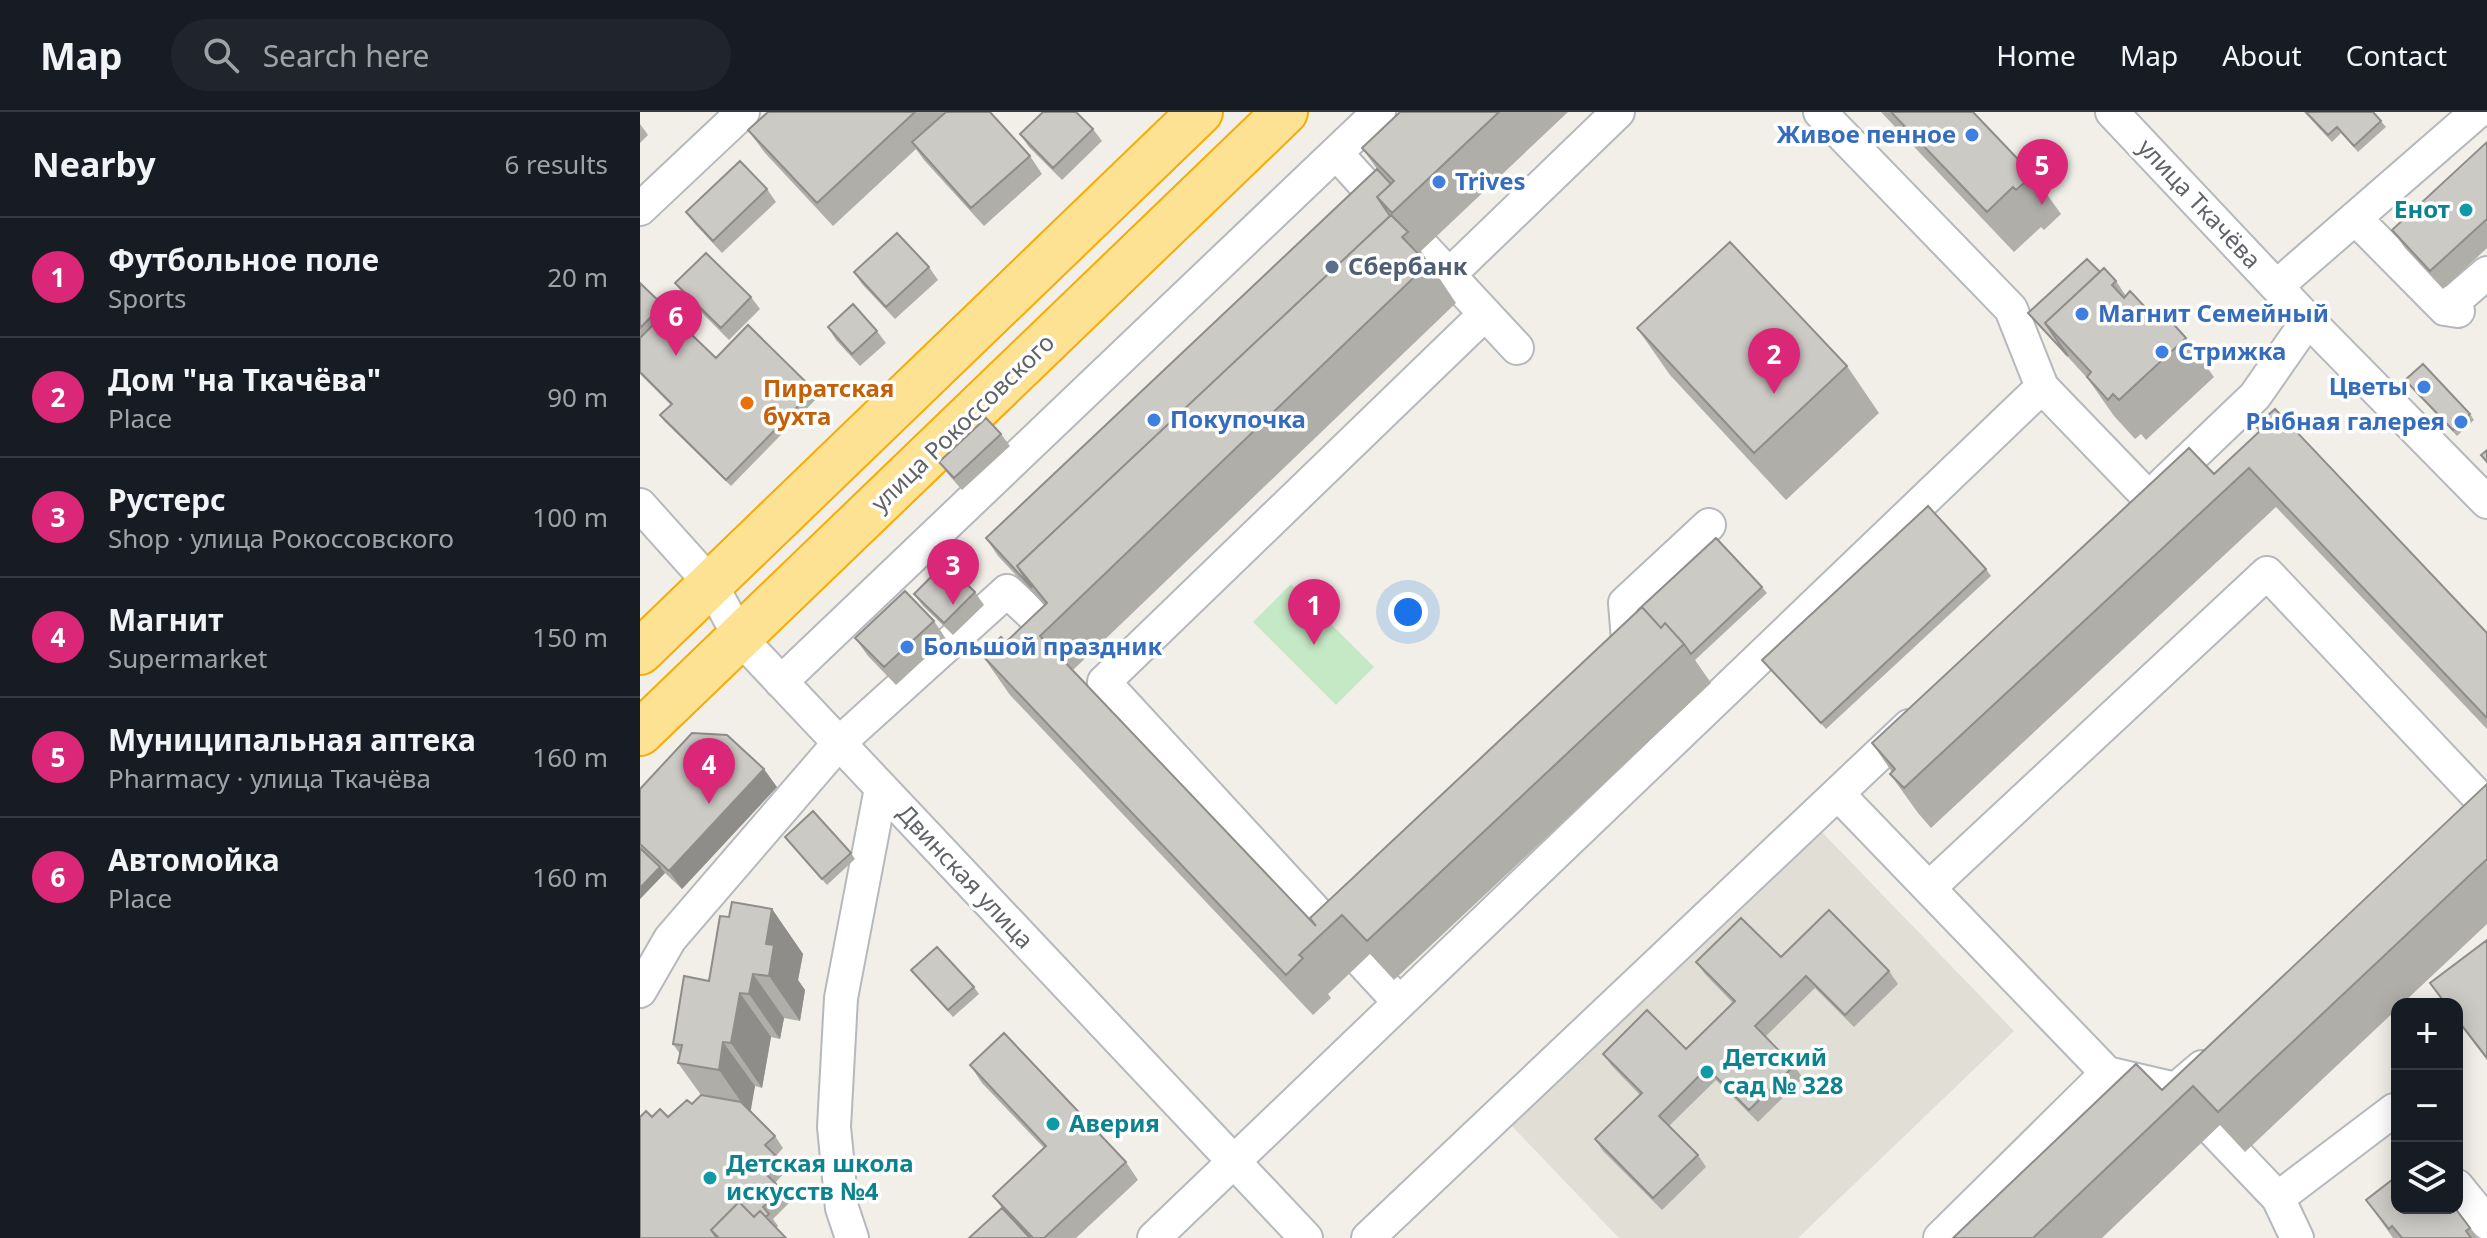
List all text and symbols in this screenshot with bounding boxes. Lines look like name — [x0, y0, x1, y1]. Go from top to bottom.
search box — [171, 19, 731, 91]
text: Map — [40, 29, 123, 81]
icon: search — [199, 33, 243, 77]
text: Search here — [263, 35, 430, 76]
text: Home — [1996, 36, 2076, 74]
text: Map — [2120, 36, 2178, 74]
text: About — [2222, 36, 2302, 74]
text: Contact — [2346, 36, 2447, 74]
place label: Живое пенное — [1776, 117, 1956, 150]
marker: Живое пенное — [1963, 126, 1981, 144]
street label: улица Ткачёва — [2131, 131, 2269, 275]
pin: 5 — [2016, 139, 2068, 205]
text: Nearby — [32, 141, 156, 187]
text: 6 results — [504, 146, 608, 182]
place label: Trives — [1455, 164, 1526, 197]
marker: Trives — [1430, 173, 1448, 191]
place label: Енот — [2394, 192, 2450, 225]
marker: Енот — [2457, 201, 2475, 219]
text: Футбольное поле — [108, 239, 379, 280]
place label: Сбербанк — [1348, 249, 1468, 282]
marker: Сбербанк — [1323, 258, 1341, 276]
text: 1 — [51, 259, 65, 295]
text: 20 m — [547, 259, 608, 295]
text: Sports — [108, 280, 187, 316]
pin: 6 — [650, 290, 702, 356]
place label: Магнит Семейный — [2098, 296, 2329, 329]
marker: Магнит Семейный — [2073, 305, 2091, 323]
street label: улица Рокоссовского — [863, 326, 1061, 518]
pin: 2 — [1748, 328, 1800, 394]
place label: Стрижка — [2178, 334, 2286, 367]
marker: Стрижка — [2153, 343, 2171, 361]
text: Дом "на Ткачёва" — [108, 359, 381, 400]
place label: Цветы — [2329, 369, 2408, 402]
place label: Пиратская бухта — [763, 371, 894, 432]
marker: Цветы — [2415, 378, 2433, 396]
text: 2 — [51, 379, 65, 415]
text: 90 m — [547, 379, 608, 415]
marker: Пиратская бухта — [738, 394, 756, 412]
text: Place — [108, 400, 172, 436]
place label: Покупочка — [1170, 402, 1306, 435]
place label: Рыбная галерея — [2246, 404, 2445, 437]
marker: Покупочка — [1145, 411, 1163, 429]
marker: Рыбная галерея — [2452, 413, 2470, 431]
text: Рустерс — [108, 479, 226, 520]
text: 3 — [51, 499, 65, 535]
text: 100 m — [532, 499, 608, 535]
text: Shop · улица Рокоссовского — [108, 520, 454, 556]
pin: 3 — [927, 539, 979, 605]
pin: 1 — [1288, 579, 1340, 645]
your location — [1388, 592, 1428, 632]
text: Магнит — [108, 599, 223, 640]
text: 4 — [51, 619, 65, 655]
text: 150 m — [532, 619, 608, 655]
place label: Большой праздник — [923, 629, 1163, 662]
marker: Большой праздник — [898, 638, 916, 656]
text: Supermarket — [108, 640, 267, 676]
text: Муниципальная аптека — [108, 719, 476, 760]
pin: 4 — [683, 738, 735, 804]
text: 5 — [51, 739, 65, 775]
text: 160 m — [532, 739, 608, 775]
text: Pharmacy · улица Ткачёва — [108, 760, 431, 796]
street label: Двинская улица — [891, 797, 1042, 955]
text: Автомойка — [108, 839, 280, 880]
text: 6 — [51, 859, 65, 895]
text: 160 m — [532, 859, 608, 895]
text: Place — [108, 880, 172, 916]
map controls — [2391, 998, 2463, 1214]
button: + — [2391, 998, 2463, 1070]
place label: Детский сад № 328 — [1723, 1040, 1844, 1101]
marker: Детский сад № 328 — [1698, 1063, 1716, 1081]
button: − — [2391, 1070, 2463, 1142]
place label: Аверия — [1069, 1106, 1160, 1139]
marker: Аверия — [1044, 1115, 1062, 1133]
button: layers — [2391, 1142, 2463, 1214]
place label: Детская школа искусств №4 — [726, 1146, 914, 1207]
marker: Детская школа искусств №4 — [701, 1169, 719, 1187]

